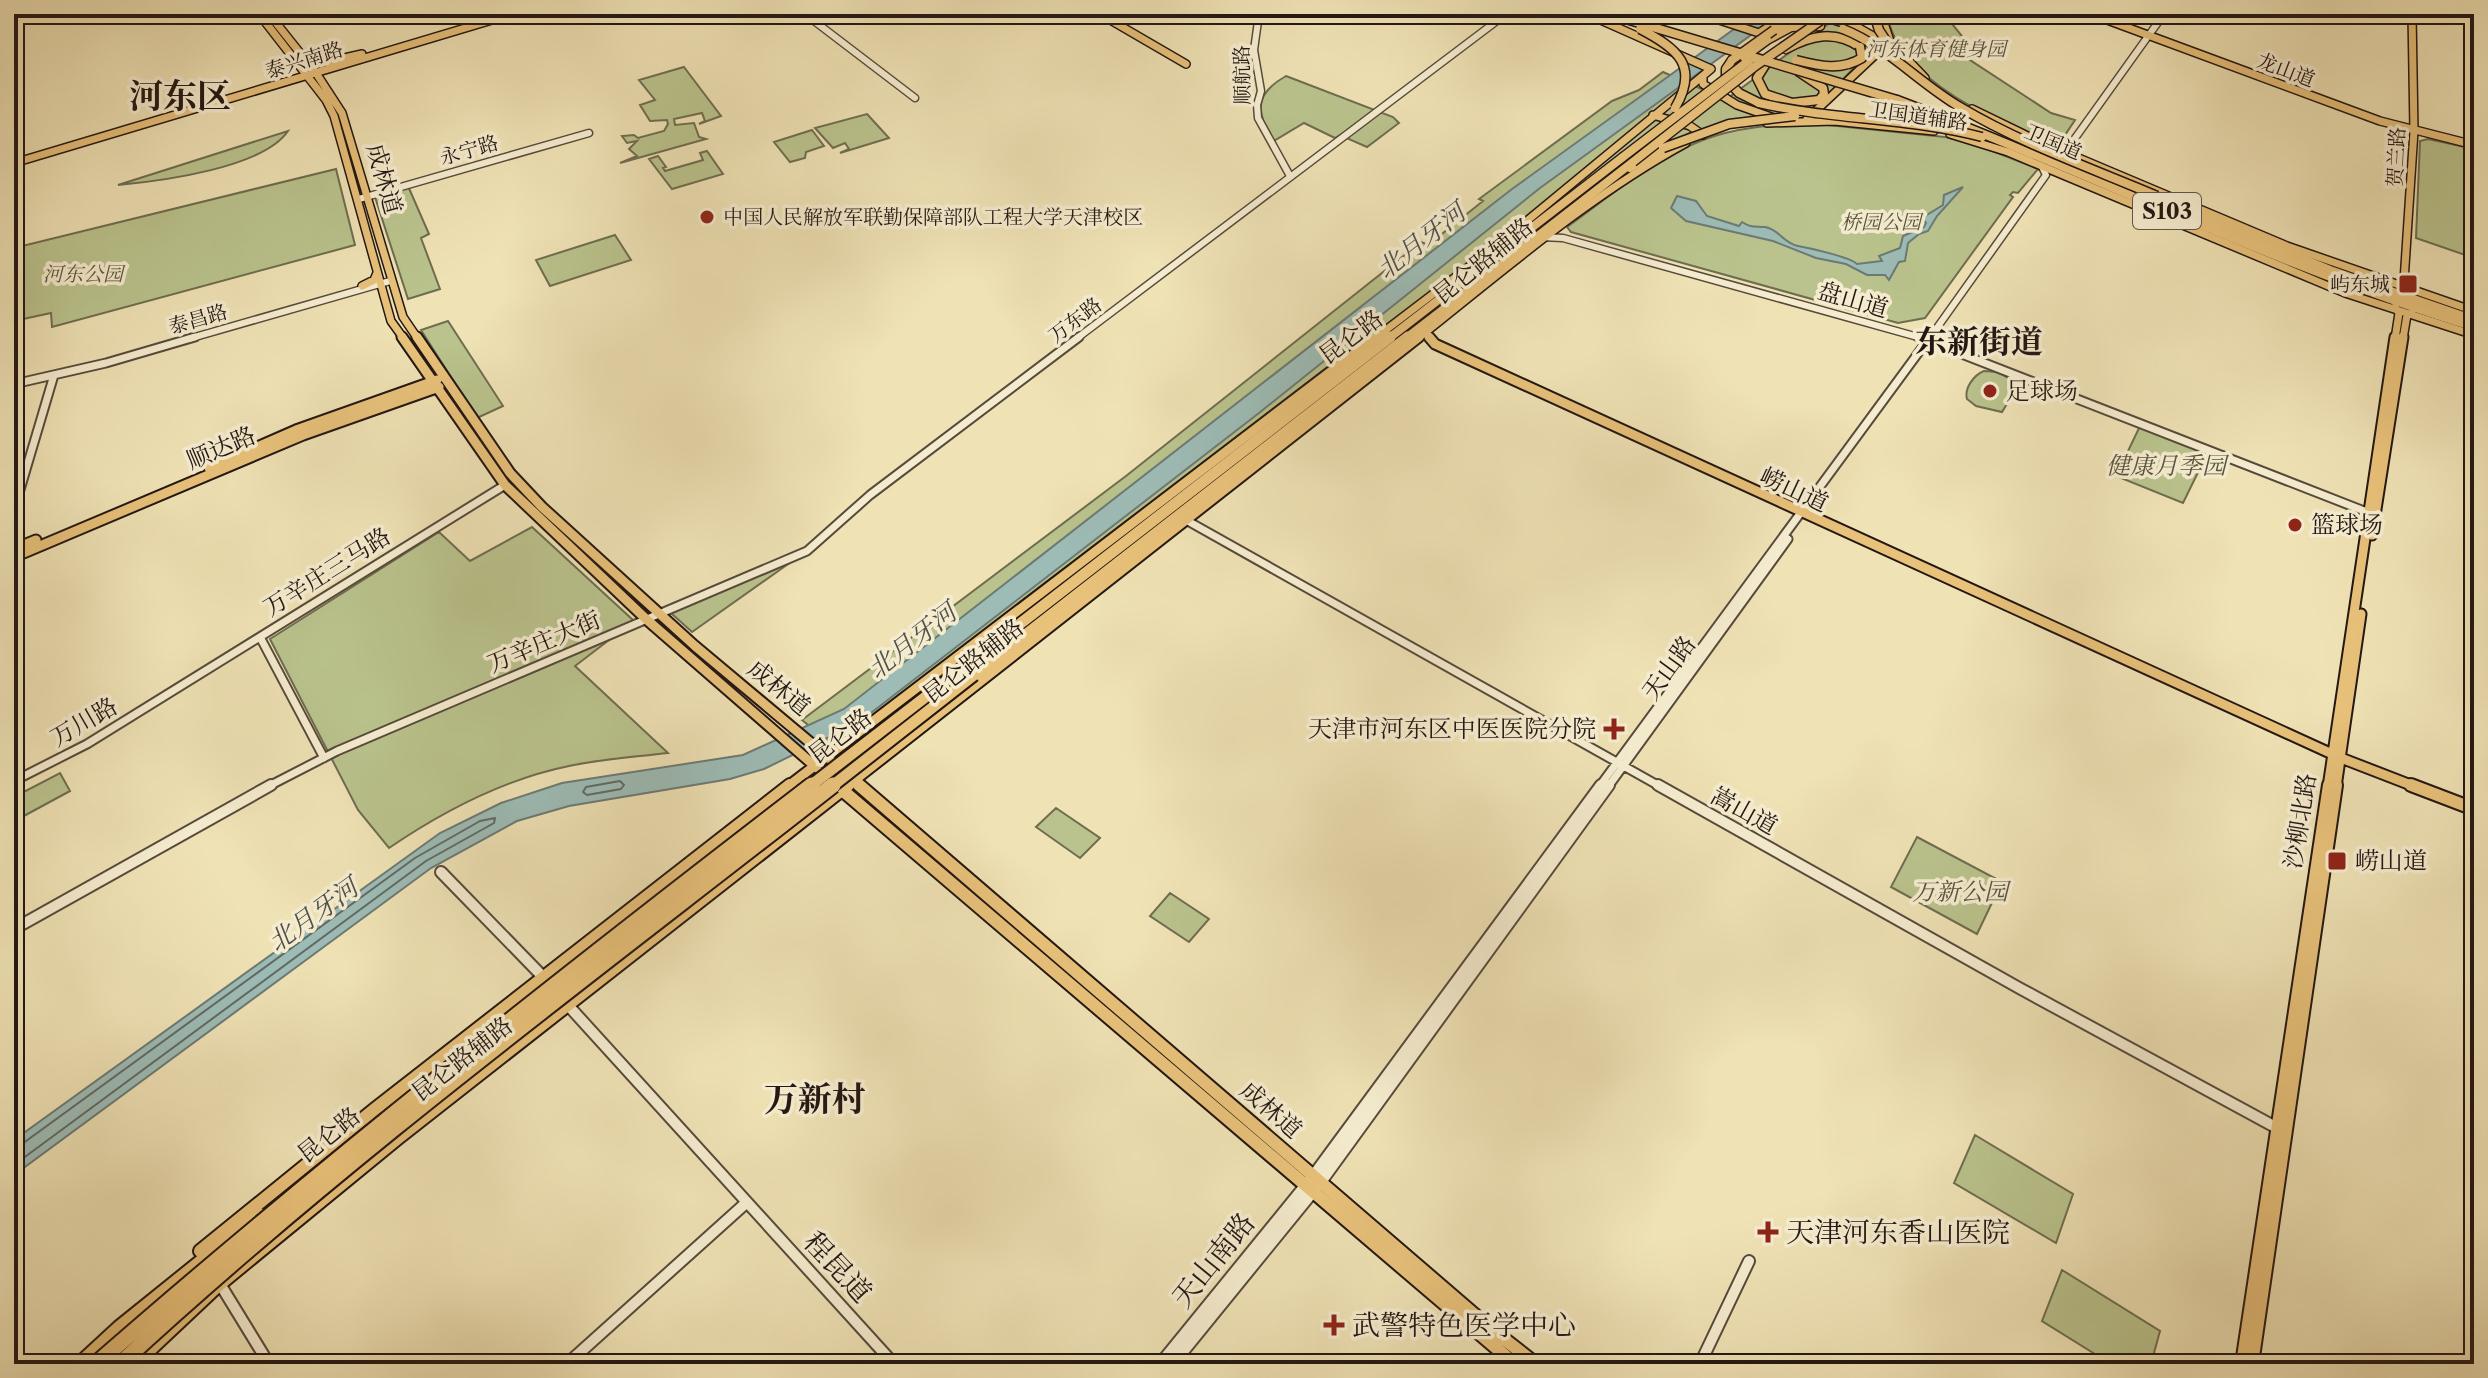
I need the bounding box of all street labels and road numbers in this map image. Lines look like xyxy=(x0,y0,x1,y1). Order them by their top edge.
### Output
street label: 泰兴南路 xyxy=(262,37,346,83)
street label: 顺航路 xyxy=(1229,45,1255,105)
street label: 龙山道 xyxy=(2254,48,2318,92)
street label: 卫国道辅路 xyxy=(1867,97,1969,135)
street label: 卫国道 xyxy=(2021,119,2085,165)
street label: 贺兰路 xyxy=(2382,126,2410,188)
street label: 永宁路 xyxy=(437,130,501,170)
street label: 成林道 xyxy=(361,140,408,217)
road number: S103 xyxy=(2133,193,2201,229)
street label: 昆仑路辅路 xyxy=(1427,212,1538,310)
street label: 盘山道 xyxy=(1815,276,1892,323)
street label: 万东路 xyxy=(1044,292,1106,348)
street label: 泰昌路 xyxy=(166,299,230,339)
street label: 昆仑路 xyxy=(1313,303,1388,370)
street label: 顺达路 xyxy=(182,420,260,475)
street label: 崂山道 xyxy=(1755,461,1833,518)
street label: 万辛庄三马路 xyxy=(258,521,395,622)
street label: 万辛庄大街 xyxy=(483,605,605,678)
street label: 昆仑路辅路 xyxy=(916,612,1029,709)
street label: 天山路 xyxy=(1636,630,1701,705)
street label: 成林道 xyxy=(742,654,816,722)
street label: 万川路 xyxy=(45,691,122,752)
street label: 昆仑路 xyxy=(802,702,877,769)
street label: 沙柳北路 xyxy=(2278,771,2321,871)
street label: 嵩山道 xyxy=(1706,780,1783,841)
street label: 昆仑路辅路 xyxy=(405,1010,518,1107)
street label: 成林道 xyxy=(1235,1075,1308,1144)
street label: 昆仑路 xyxy=(292,1101,366,1169)
street label: 天山南路 xyxy=(1165,1206,1261,1314)
street label: 程昆道 xyxy=(797,1225,879,1309)

